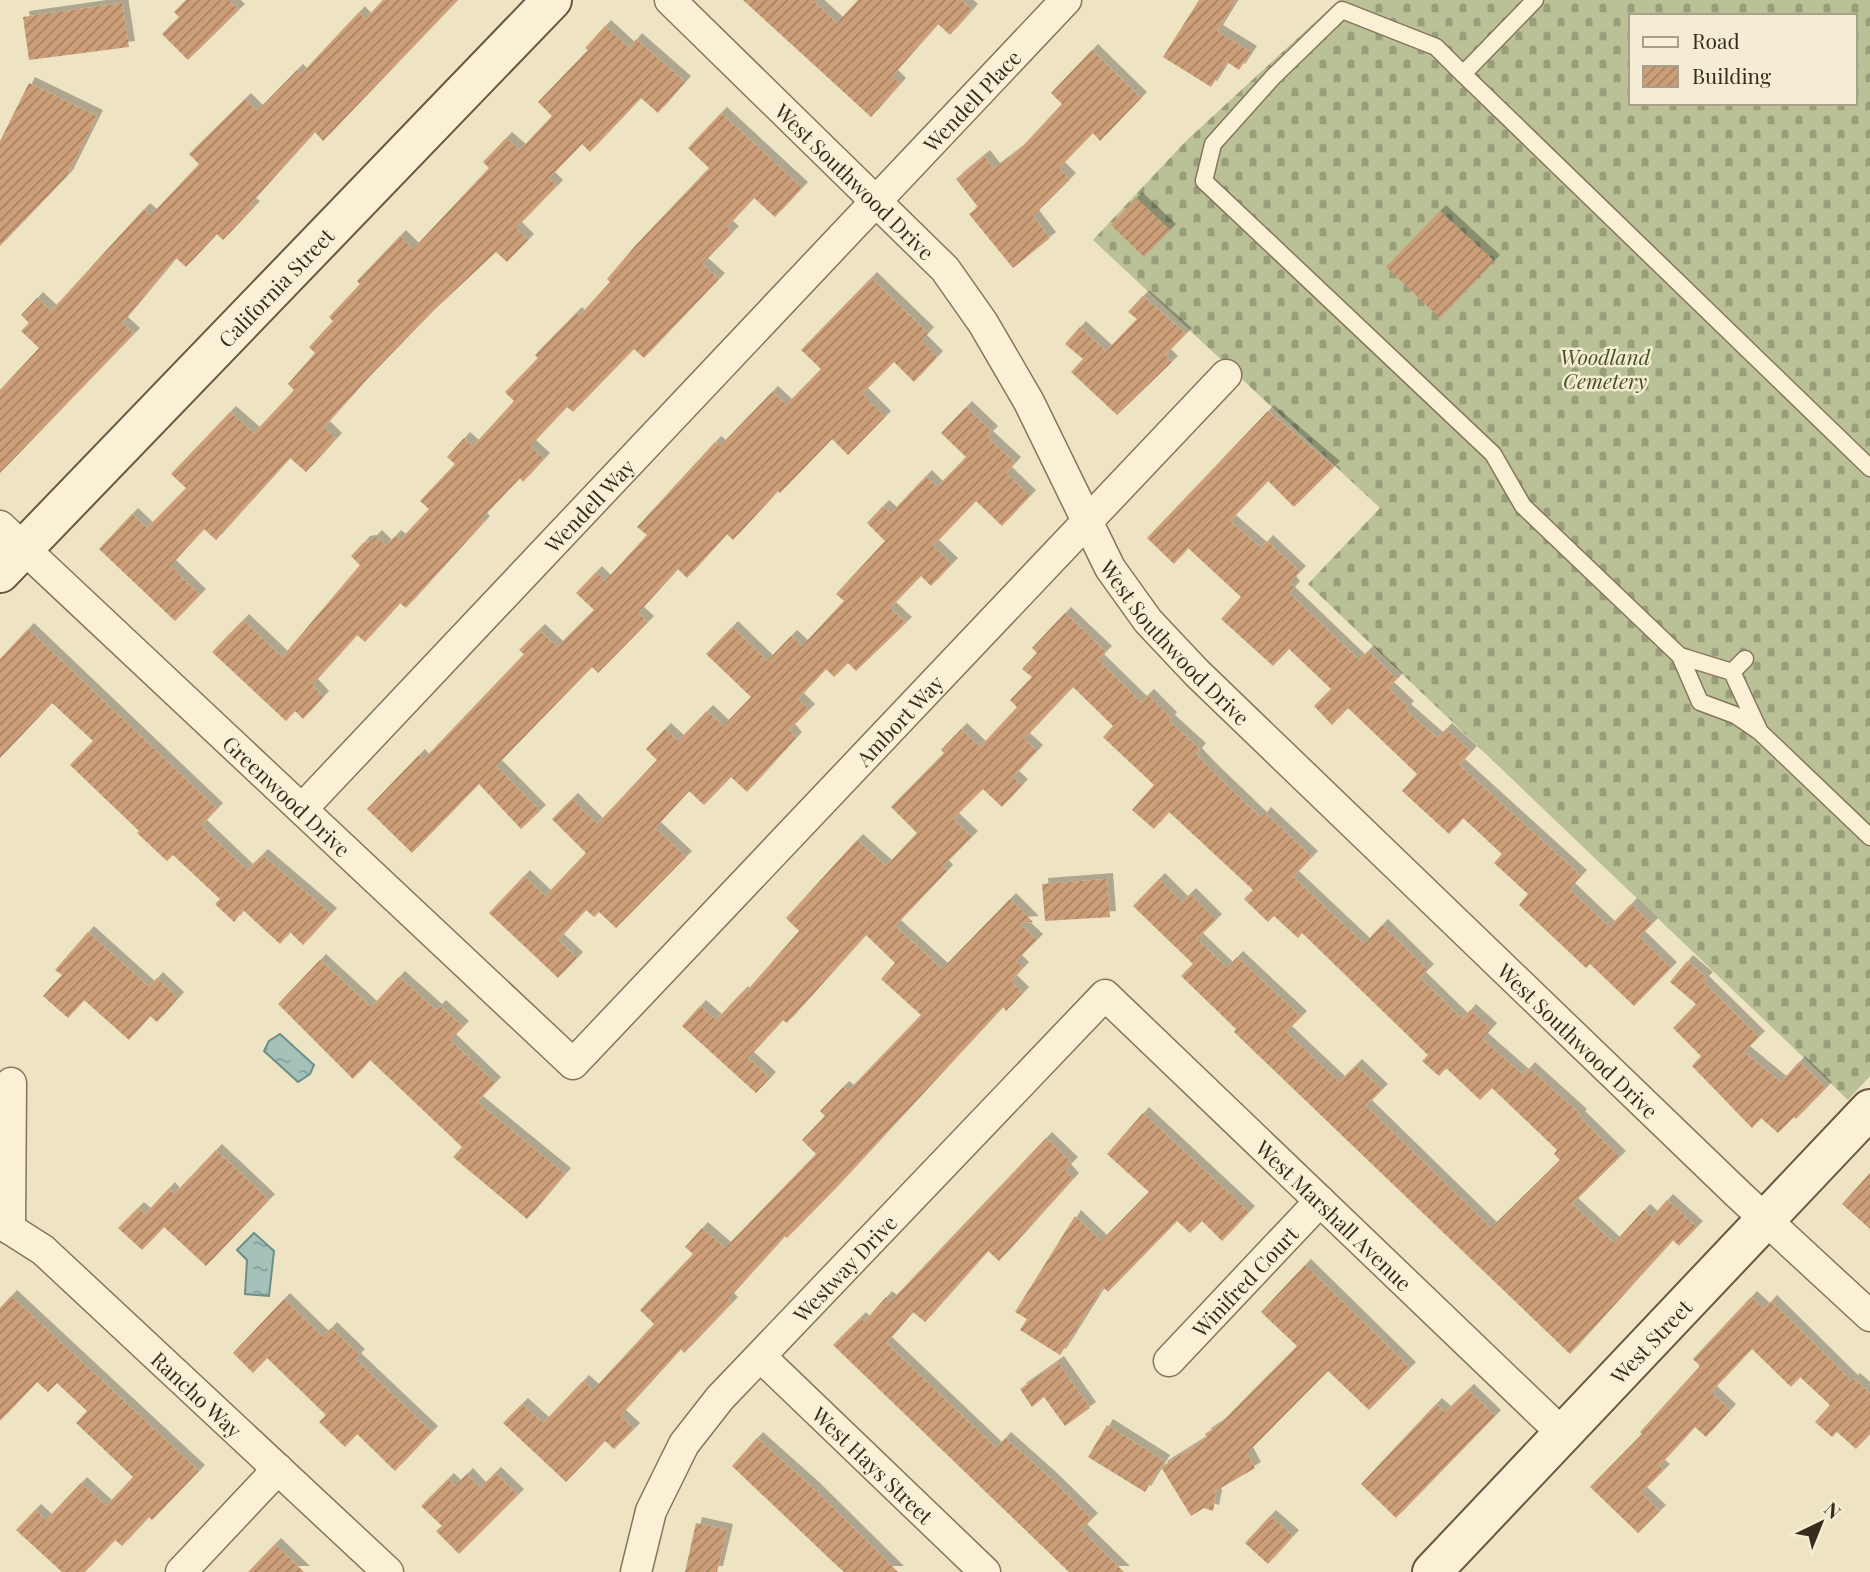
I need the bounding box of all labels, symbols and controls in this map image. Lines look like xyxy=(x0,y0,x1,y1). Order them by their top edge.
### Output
legend xyxy=(1629,14,1856,105)
text: Road xyxy=(1692,26,1740,54)
street label: Wendell Place xyxy=(916,43,1026,158)
text: Building xyxy=(1692,61,1771,89)
street label: West Southwood Drive xyxy=(769,96,941,265)
street label: California Street xyxy=(212,221,340,353)
park label: Woodland Cemetery xyxy=(1560,342,1651,394)
street label: Wendell Way xyxy=(537,452,640,559)
street label: West Southwood Drive xyxy=(1094,553,1256,731)
street label: Ambort Way xyxy=(849,668,949,772)
street label: Greenwood Drive xyxy=(217,729,357,862)
street label: West Southwood Drive xyxy=(1491,956,1665,1124)
street label: West Marshall Avenue xyxy=(1250,1133,1418,1296)
street label: Westway Drive xyxy=(786,1208,902,1328)
street label: Winifred Court xyxy=(1185,1219,1304,1343)
street label: West Street xyxy=(1603,1292,1698,1390)
street label: Rancho Way xyxy=(146,1345,249,1443)
street label: West Hays Street xyxy=(806,1399,940,1530)
north arrow xyxy=(1786,1488,1856,1558)
text: N xyxy=(1819,1496,1847,1524)

